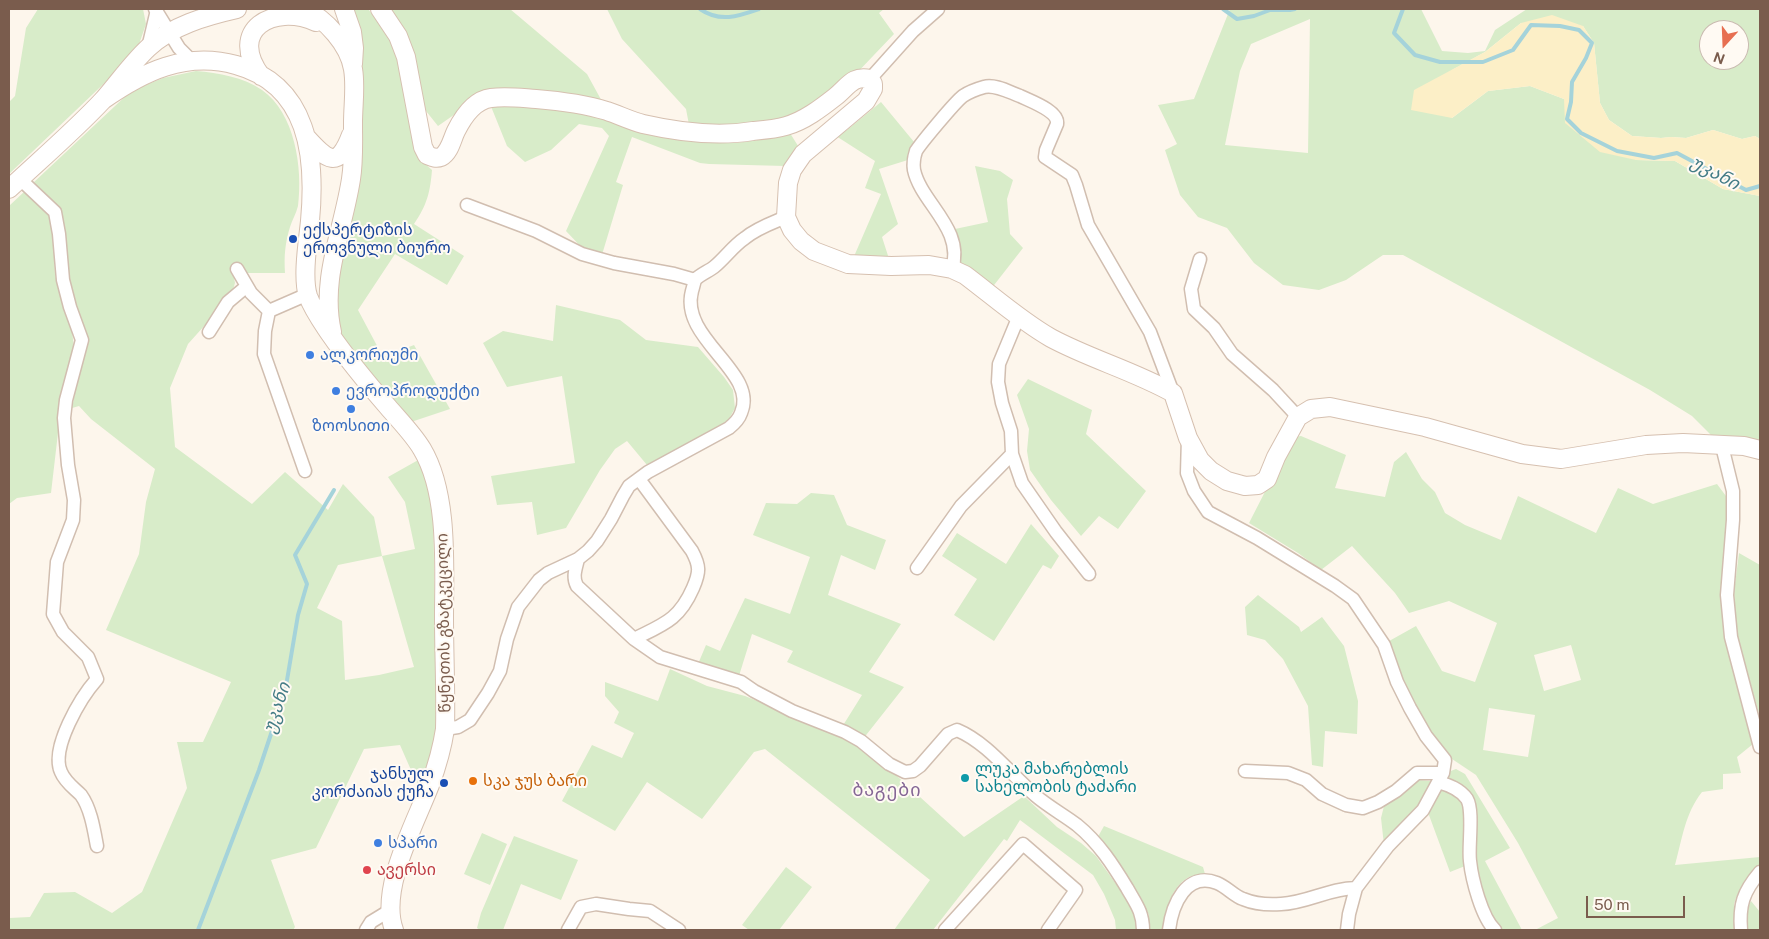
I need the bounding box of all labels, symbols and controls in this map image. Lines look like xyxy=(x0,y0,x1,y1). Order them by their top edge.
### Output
north arrow xyxy=(1699,20,1749,70)
text: N xyxy=(1711,49,1727,68)
water label: უკანი xyxy=(1687,151,1743,195)
place label: ექსპერტიზის ეროვნული ბიურო xyxy=(303,220,451,258)
marker: ექსპერტიზის ეროვნული ბიურო xyxy=(287,233,299,245)
place label: ალკორიუმი xyxy=(320,345,419,365)
marker: ალკორიუმი xyxy=(304,349,316,361)
place label: ევროპროდუქტი xyxy=(346,381,480,401)
marker: ევროპროდუქტი xyxy=(330,385,342,397)
marker: ზოოსითი xyxy=(345,403,357,415)
place label: ზოოსითი xyxy=(312,416,390,436)
street label: წყნეთის გზატკეცილი xyxy=(433,533,455,713)
water label: უკანი xyxy=(259,680,295,736)
place label: ლუკა მახარებლის სახელობის ტაძარი xyxy=(975,759,1137,797)
place label: ჯანსულ კორძაიას ქუჩა xyxy=(312,764,434,802)
place label: სკა ჯუს ბარი xyxy=(483,771,587,791)
marker: ლუკა მახარებლის სახელობის ტაძარი xyxy=(959,772,971,784)
marker: სკა ჯუს ბარი xyxy=(467,775,479,787)
marker: ჯანსულ კორძაიას ქუჩა xyxy=(438,777,450,789)
district label: ბაგები xyxy=(852,779,922,801)
place label: სპარი xyxy=(388,833,438,853)
marker: სპარი xyxy=(372,837,384,849)
place label: ავერსი xyxy=(377,860,436,880)
marker: ავერსი xyxy=(361,864,373,876)
scale bar xyxy=(1589,886,1688,918)
text: 50 m xyxy=(1594,896,1629,913)

